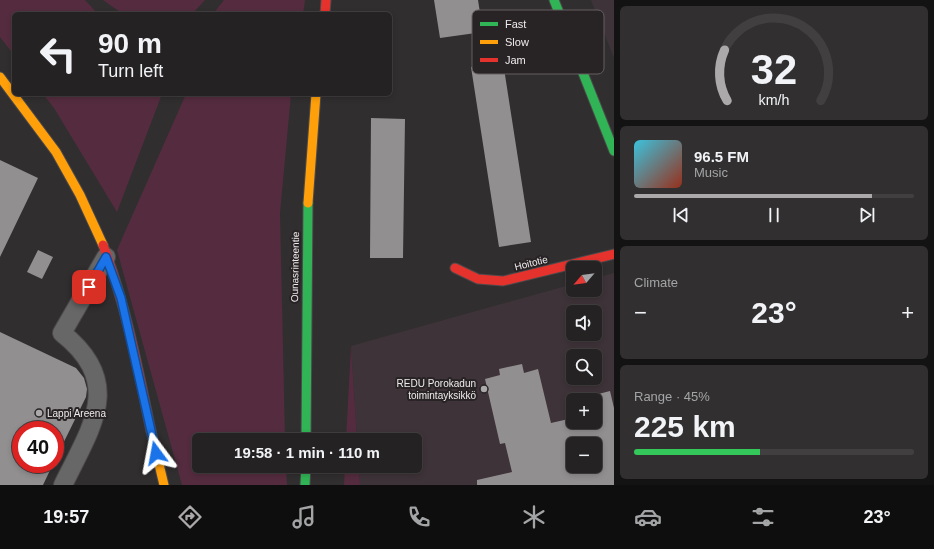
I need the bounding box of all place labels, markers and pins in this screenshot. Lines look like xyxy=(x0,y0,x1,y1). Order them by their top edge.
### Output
pin xyxy=(72,270,106,304)
place label: REDU Porokadun toimintayksikkö xyxy=(397,378,476,401)
marker: REDU Porokadun toimintayksikkö xyxy=(479,384,489,394)
marker: Lappi Areena xyxy=(34,408,44,418)
place label: Lappi Areena xyxy=(47,408,106,419)

